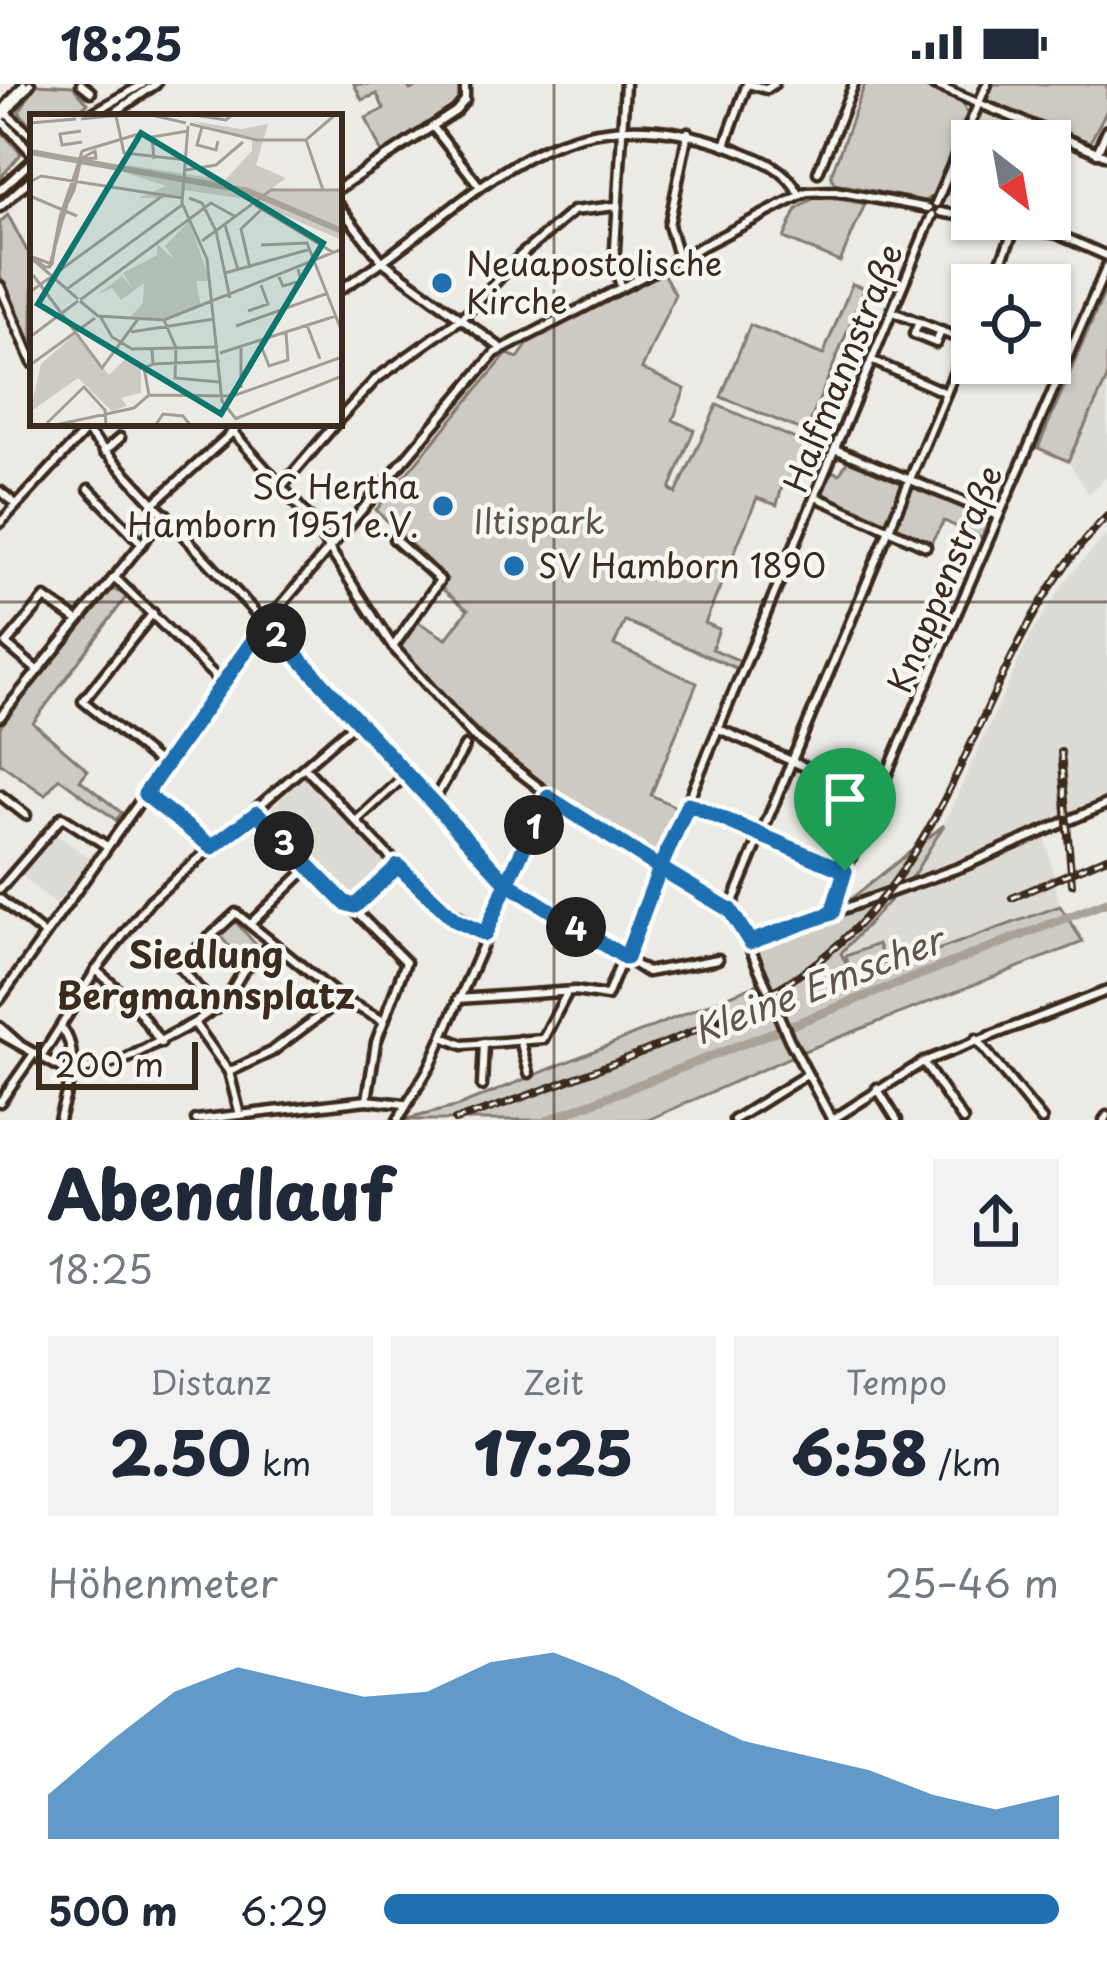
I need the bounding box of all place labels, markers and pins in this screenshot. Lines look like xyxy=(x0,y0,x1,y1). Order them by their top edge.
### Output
place label: Neuapostolische Kirche xyxy=(466,237,722,325)
marker: Neuapostolische Kirche xyxy=(429,270,455,296)
place label: SC Hertha Hamborn 1951 e.V. xyxy=(127,460,419,548)
marker: SC Hertha Hamborn 1951 e.V. xyxy=(430,493,456,519)
place label: SV Hamborn 1890 xyxy=(538,539,826,589)
marker: SV Hamborn 1890 xyxy=(501,553,527,579)
pin: 2 xyxy=(246,603,306,663)
pin xyxy=(794,748,896,871)
pin: 1 xyxy=(504,795,564,855)
pin: 3 xyxy=(254,811,314,871)
pin: 4 xyxy=(546,897,606,957)

